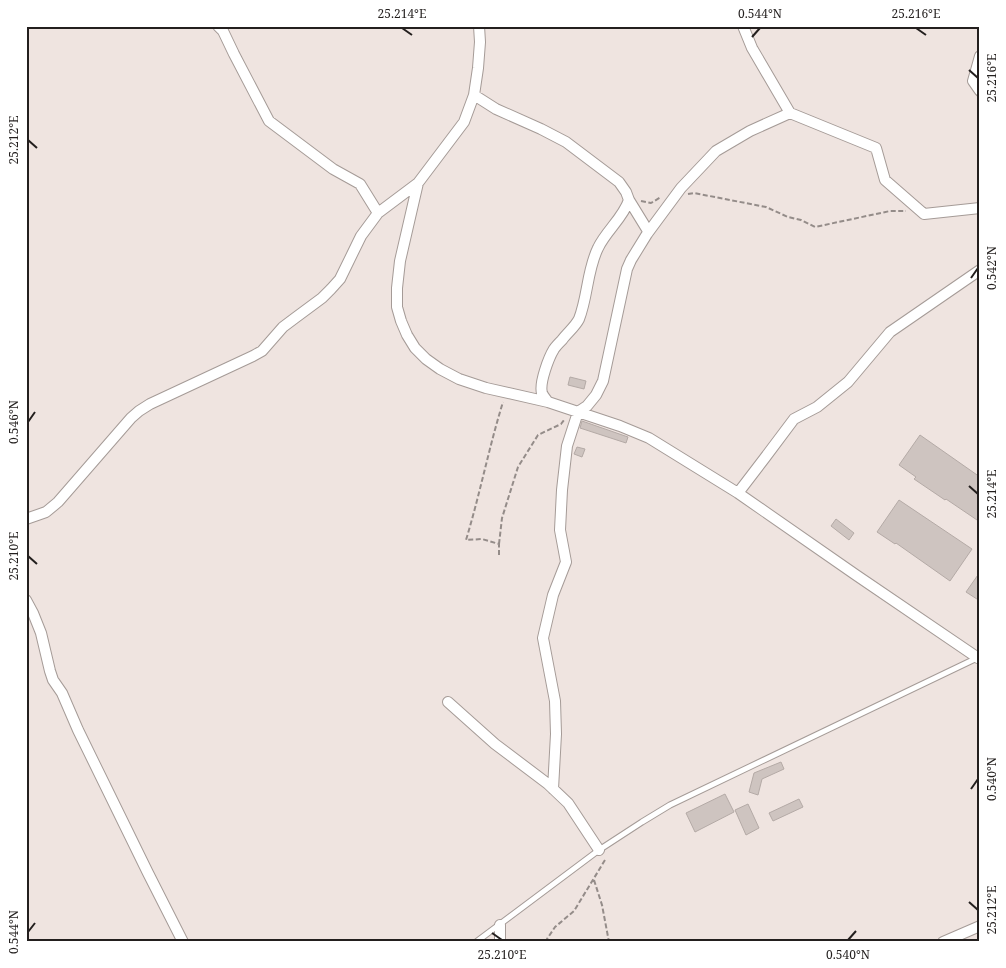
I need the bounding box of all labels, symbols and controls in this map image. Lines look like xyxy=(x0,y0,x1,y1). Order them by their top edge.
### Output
text: 25.214°E xyxy=(378,5,426,22)
text: 0.544°N xyxy=(738,5,782,22)
text: 25.216°E xyxy=(892,5,940,22)
text: 25.216°E xyxy=(983,54,1000,102)
text: 25.212°E xyxy=(5,116,22,164)
text: 0.542°N xyxy=(983,246,1000,290)
text: 0.546°N xyxy=(5,400,22,444)
text: 25.214°E xyxy=(983,470,1000,518)
text: 25.210°E xyxy=(5,532,22,580)
text: 0.540°N xyxy=(983,757,1000,801)
text: 25.212°E xyxy=(983,886,1000,934)
text: 0.544°N xyxy=(5,910,22,954)
text: 25.210°E xyxy=(478,946,526,963)
text: 0.540°N xyxy=(826,946,870,963)

